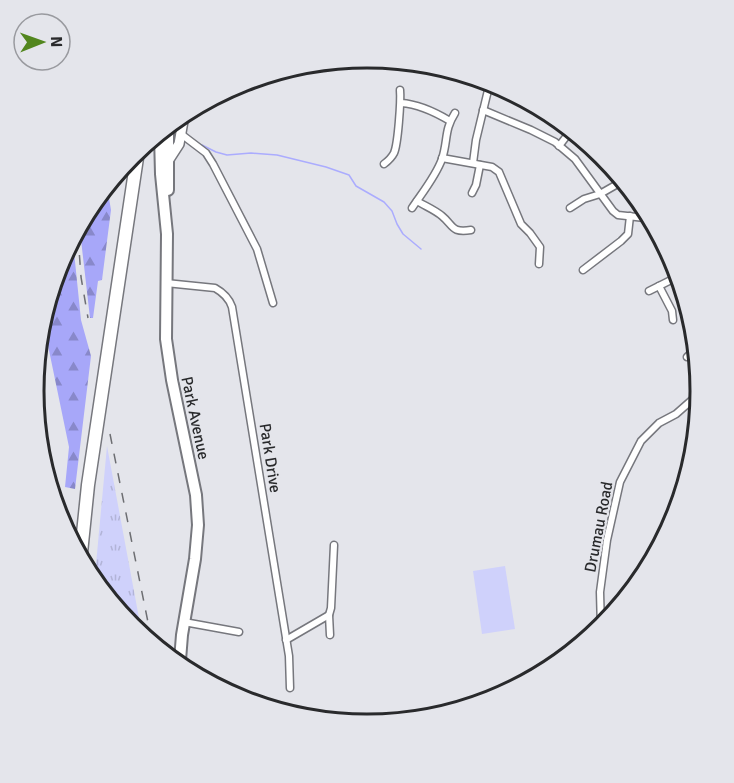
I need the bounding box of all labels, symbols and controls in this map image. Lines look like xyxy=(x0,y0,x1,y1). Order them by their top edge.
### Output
north arrow xyxy=(12,12,72,72)
text: N xyxy=(46,36,66,47)
street label: Park Avenue xyxy=(176,375,214,461)
street label: Park Drive xyxy=(255,422,285,494)
street label: Drumau Road xyxy=(580,480,618,574)

